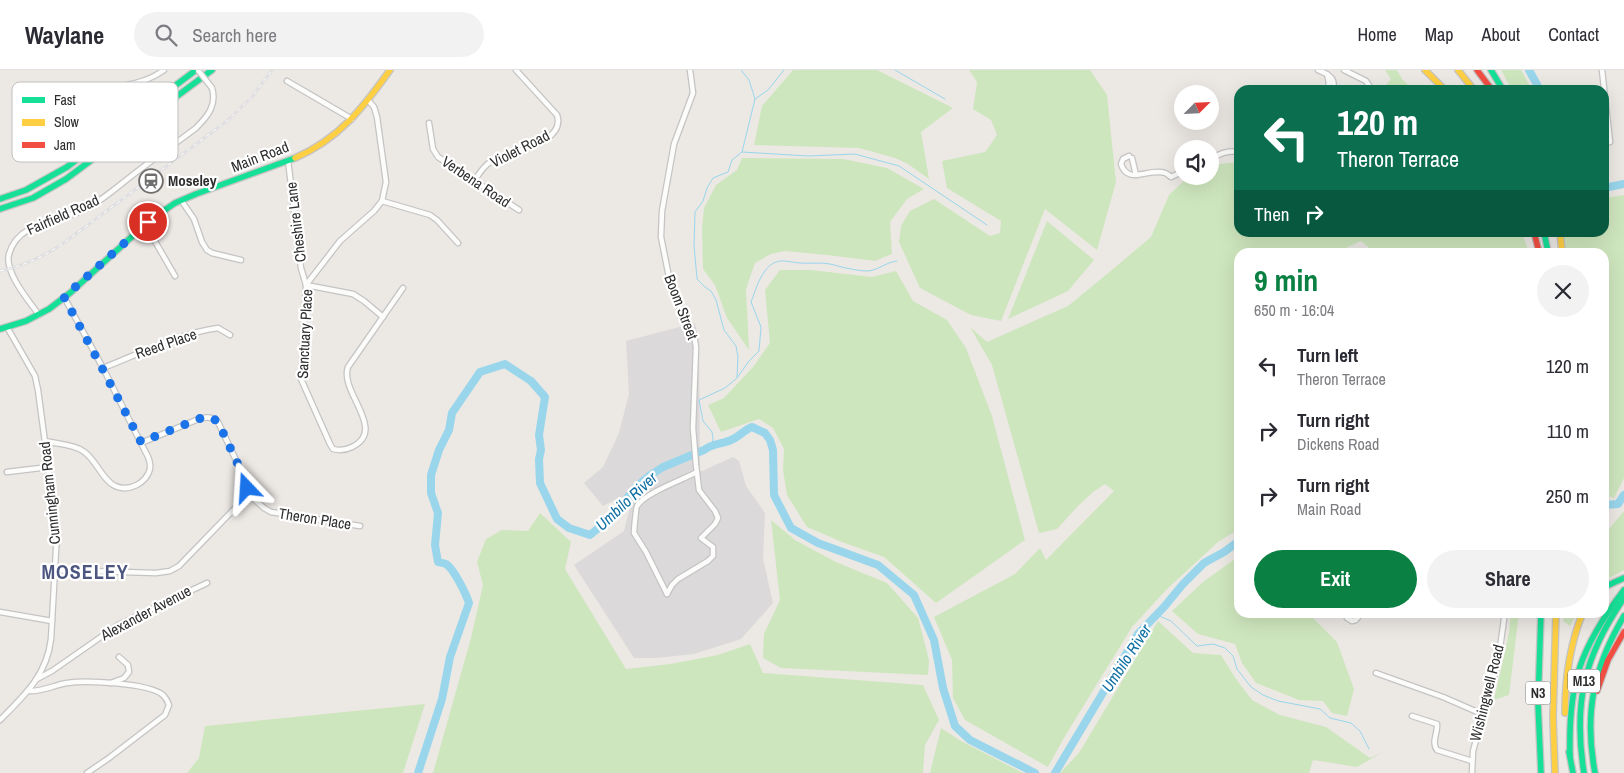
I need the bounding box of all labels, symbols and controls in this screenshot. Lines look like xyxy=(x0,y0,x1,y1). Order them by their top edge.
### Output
search box xyxy=(134,12,484,57)
text: Waylane xyxy=(25,19,104,51)
icon: search xyxy=(152,21,180,49)
text: Search here xyxy=(192,22,277,48)
text: Home xyxy=(1357,22,1397,47)
text: Map xyxy=(1425,22,1454,47)
text: About xyxy=(1482,22,1520,47)
text: Contact xyxy=(1548,22,1599,47)
legend xyxy=(12,82,178,162)
north arrow xyxy=(1174,85,1219,130)
map controls xyxy=(1174,85,1219,185)
text: Fast xyxy=(54,91,76,109)
text: 120 m xyxy=(1337,99,1418,146)
icon: left xyxy=(1254,105,1319,170)
text: Slow xyxy=(54,113,80,131)
street label: Violet Road xyxy=(486,125,553,172)
text: Jam xyxy=(54,136,76,154)
street label: Main Road xyxy=(228,136,292,177)
button: sound xyxy=(1174,140,1219,185)
text: Theron Terrace xyxy=(1337,144,1459,174)
street label: Verbena Road xyxy=(438,151,515,212)
station icon: Moseley xyxy=(138,168,164,194)
place label: Moseley xyxy=(168,170,217,191)
street label: Cheshire Lane xyxy=(280,181,311,263)
street label: Fairfield Road xyxy=(23,189,102,240)
icon: right xyxy=(1300,200,1328,228)
pin xyxy=(127,201,169,243)
text: Then xyxy=(1254,201,1290,227)
icon: arrive xyxy=(134,208,162,236)
text: 9 min xyxy=(1254,260,1318,300)
button: close xyxy=(1537,265,1589,317)
street label: Boom Street xyxy=(659,271,704,343)
street label: Sanctuary Place xyxy=(292,289,317,379)
text: 650 m · 16:04 xyxy=(1254,299,1334,321)
street label: Reed Place xyxy=(132,323,199,364)
text: Turn left xyxy=(1297,342,1358,368)
icon: left xyxy=(1254,352,1282,380)
text: 120 m xyxy=(1546,353,1589,379)
text: Theron Terrace xyxy=(1297,368,1386,390)
text: Turn right xyxy=(1297,407,1369,433)
icon: right xyxy=(1254,417,1282,445)
text: 110 m xyxy=(1547,418,1589,444)
text: Dickens Road xyxy=(1297,433,1379,455)
street label: Cunningham Road xyxy=(34,441,65,545)
position arrow xyxy=(220,461,272,513)
water label: Umbilo River xyxy=(591,466,662,535)
text: Turn right xyxy=(1297,472,1369,498)
icon: right xyxy=(1254,482,1282,510)
text: 250 m xyxy=(1546,483,1589,509)
text: Main Road xyxy=(1297,498,1361,520)
street label: Theron Place xyxy=(277,502,353,535)
button: Exit xyxy=(1254,550,1417,608)
button: Share xyxy=(1427,550,1589,608)
district label: MOSELEY xyxy=(41,558,129,585)
street label: Alexander Avenue xyxy=(96,580,195,646)
water label: Umbilo River xyxy=(1096,619,1156,696)
street label: Wishingwell Road xyxy=(1464,642,1509,744)
road number: M13 xyxy=(1568,670,1600,692)
road number: N3 xyxy=(1526,682,1550,704)

